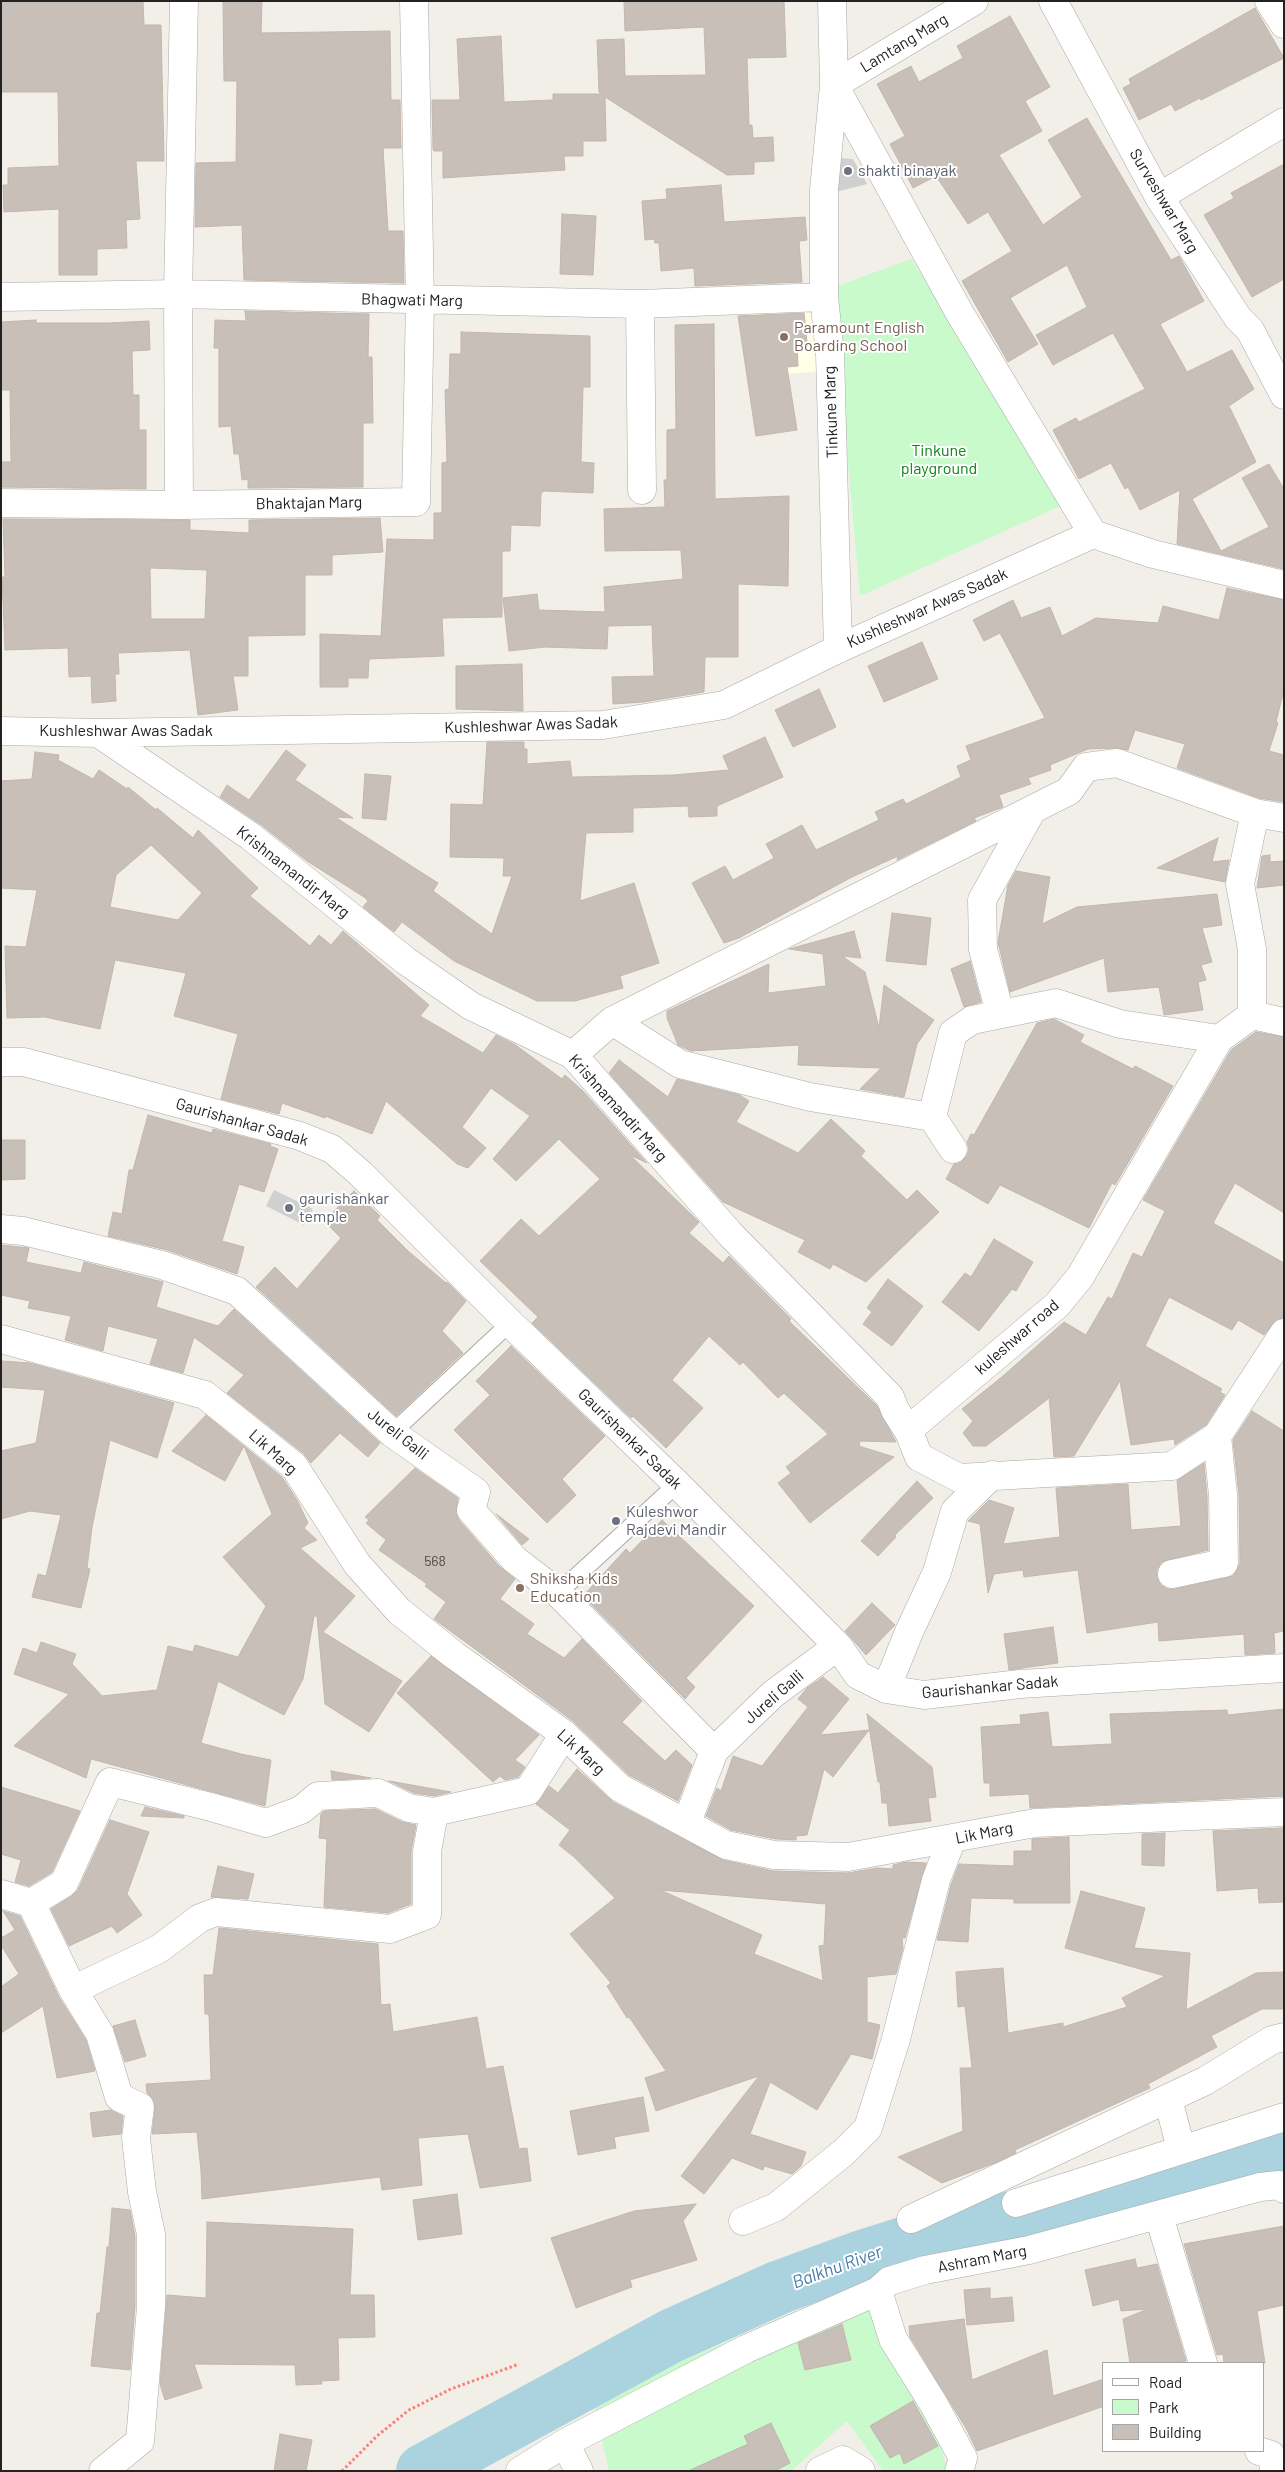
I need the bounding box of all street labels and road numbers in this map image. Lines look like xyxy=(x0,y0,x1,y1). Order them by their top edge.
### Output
street label: Lamtang Marg xyxy=(857,9,951,77)
street label: Surveshwar Marg xyxy=(1125,145,1203,257)
street label: Bhagwati Marg xyxy=(361,290,463,310)
street label: Tinkune Marg xyxy=(820,366,842,458)
street label: Bhaktajan Marg xyxy=(256,492,362,514)
street label: Kushleshwar Awas Sadak xyxy=(844,564,1010,652)
street label: Kushleshwar Awas Sadak xyxy=(444,712,618,738)
street label: Kushleshwar Awas Sadak xyxy=(39,721,213,741)
street label: Krishnamandir Marg xyxy=(233,822,353,922)
street label: Krishnamandir Marg xyxy=(565,1050,671,1166)
street label: Gaurishankar Sadak xyxy=(174,1094,310,1150)
street label: kuleshwar road xyxy=(971,1295,1063,1379)
street label: Gaurishankar Sadak xyxy=(574,1385,686,1493)
street label: Jureli Galli xyxy=(364,1404,432,1464)
street label: Lik Marg xyxy=(245,1425,301,1479)
street label: Jureli Galli xyxy=(740,1666,808,1728)
street label: Gaurishankar Sadak xyxy=(921,1671,1059,1703)
street label: Lik Marg xyxy=(553,1725,609,1779)
street label: Lik Marg xyxy=(954,1818,1014,1848)
street label: Ashram Marg xyxy=(936,2241,1028,2277)

